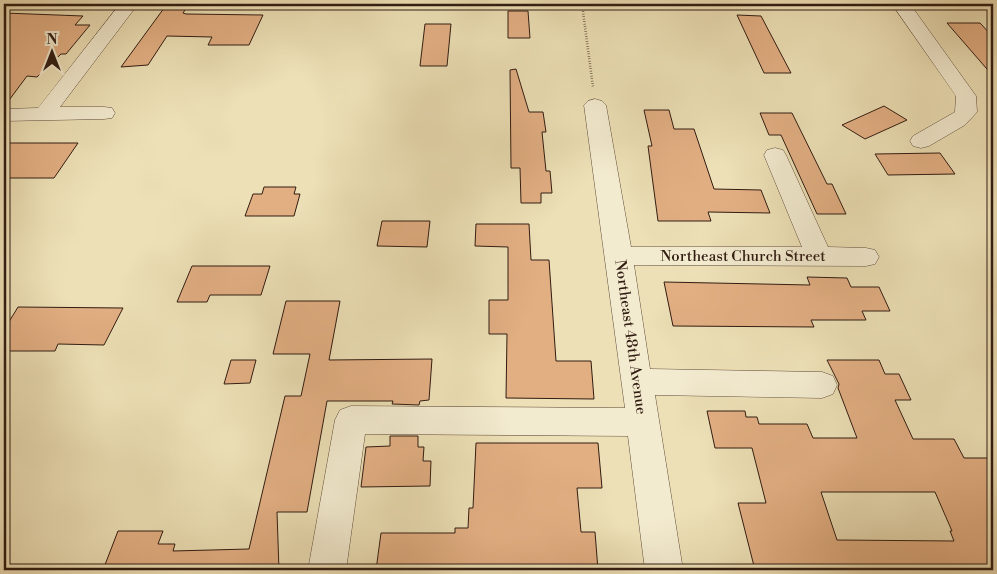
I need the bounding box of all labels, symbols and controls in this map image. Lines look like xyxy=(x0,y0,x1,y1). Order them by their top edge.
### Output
north arrow xyxy=(28,28,78,78)
text: N xyxy=(46,31,58,49)
street label: Northeast Church Street xyxy=(660,247,826,266)
street label: Northeast 48th Avenue xyxy=(610,258,651,416)

